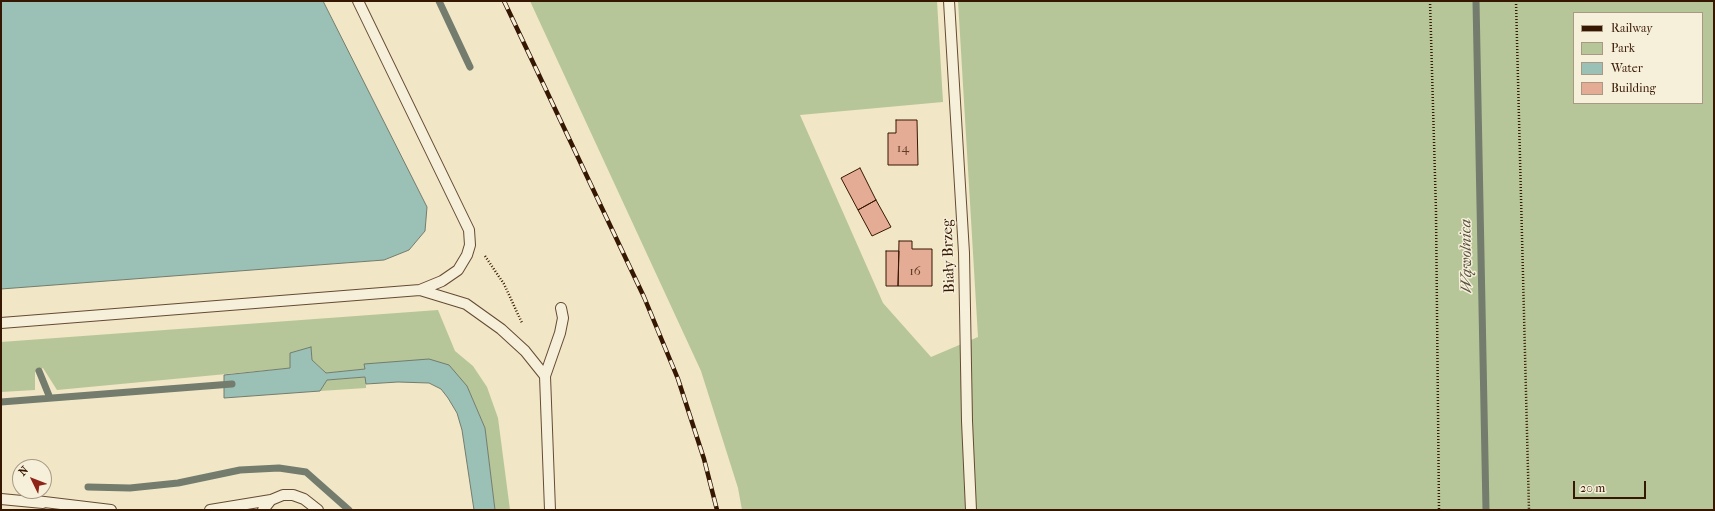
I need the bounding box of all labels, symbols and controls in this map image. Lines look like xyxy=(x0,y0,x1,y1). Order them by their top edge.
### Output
legend xyxy=(1573,12,1703,104)
text: Railway xyxy=(1611,21,1653,35)
text: Park xyxy=(1611,41,1635,55)
text: Water xyxy=(1611,61,1643,75)
text: Building xyxy=(1611,81,1656,95)
house number: 14 xyxy=(897,141,909,157)
street label: Biały Brzeg xyxy=(939,219,959,293)
water label: Wąwolnica xyxy=(1457,219,1477,293)
house number: 16 xyxy=(909,264,921,280)
north arrow xyxy=(12,459,52,499)
text: N xyxy=(16,464,31,479)
scale bar xyxy=(1575,473,1648,499)
text: 20 m xyxy=(1580,481,1605,495)

